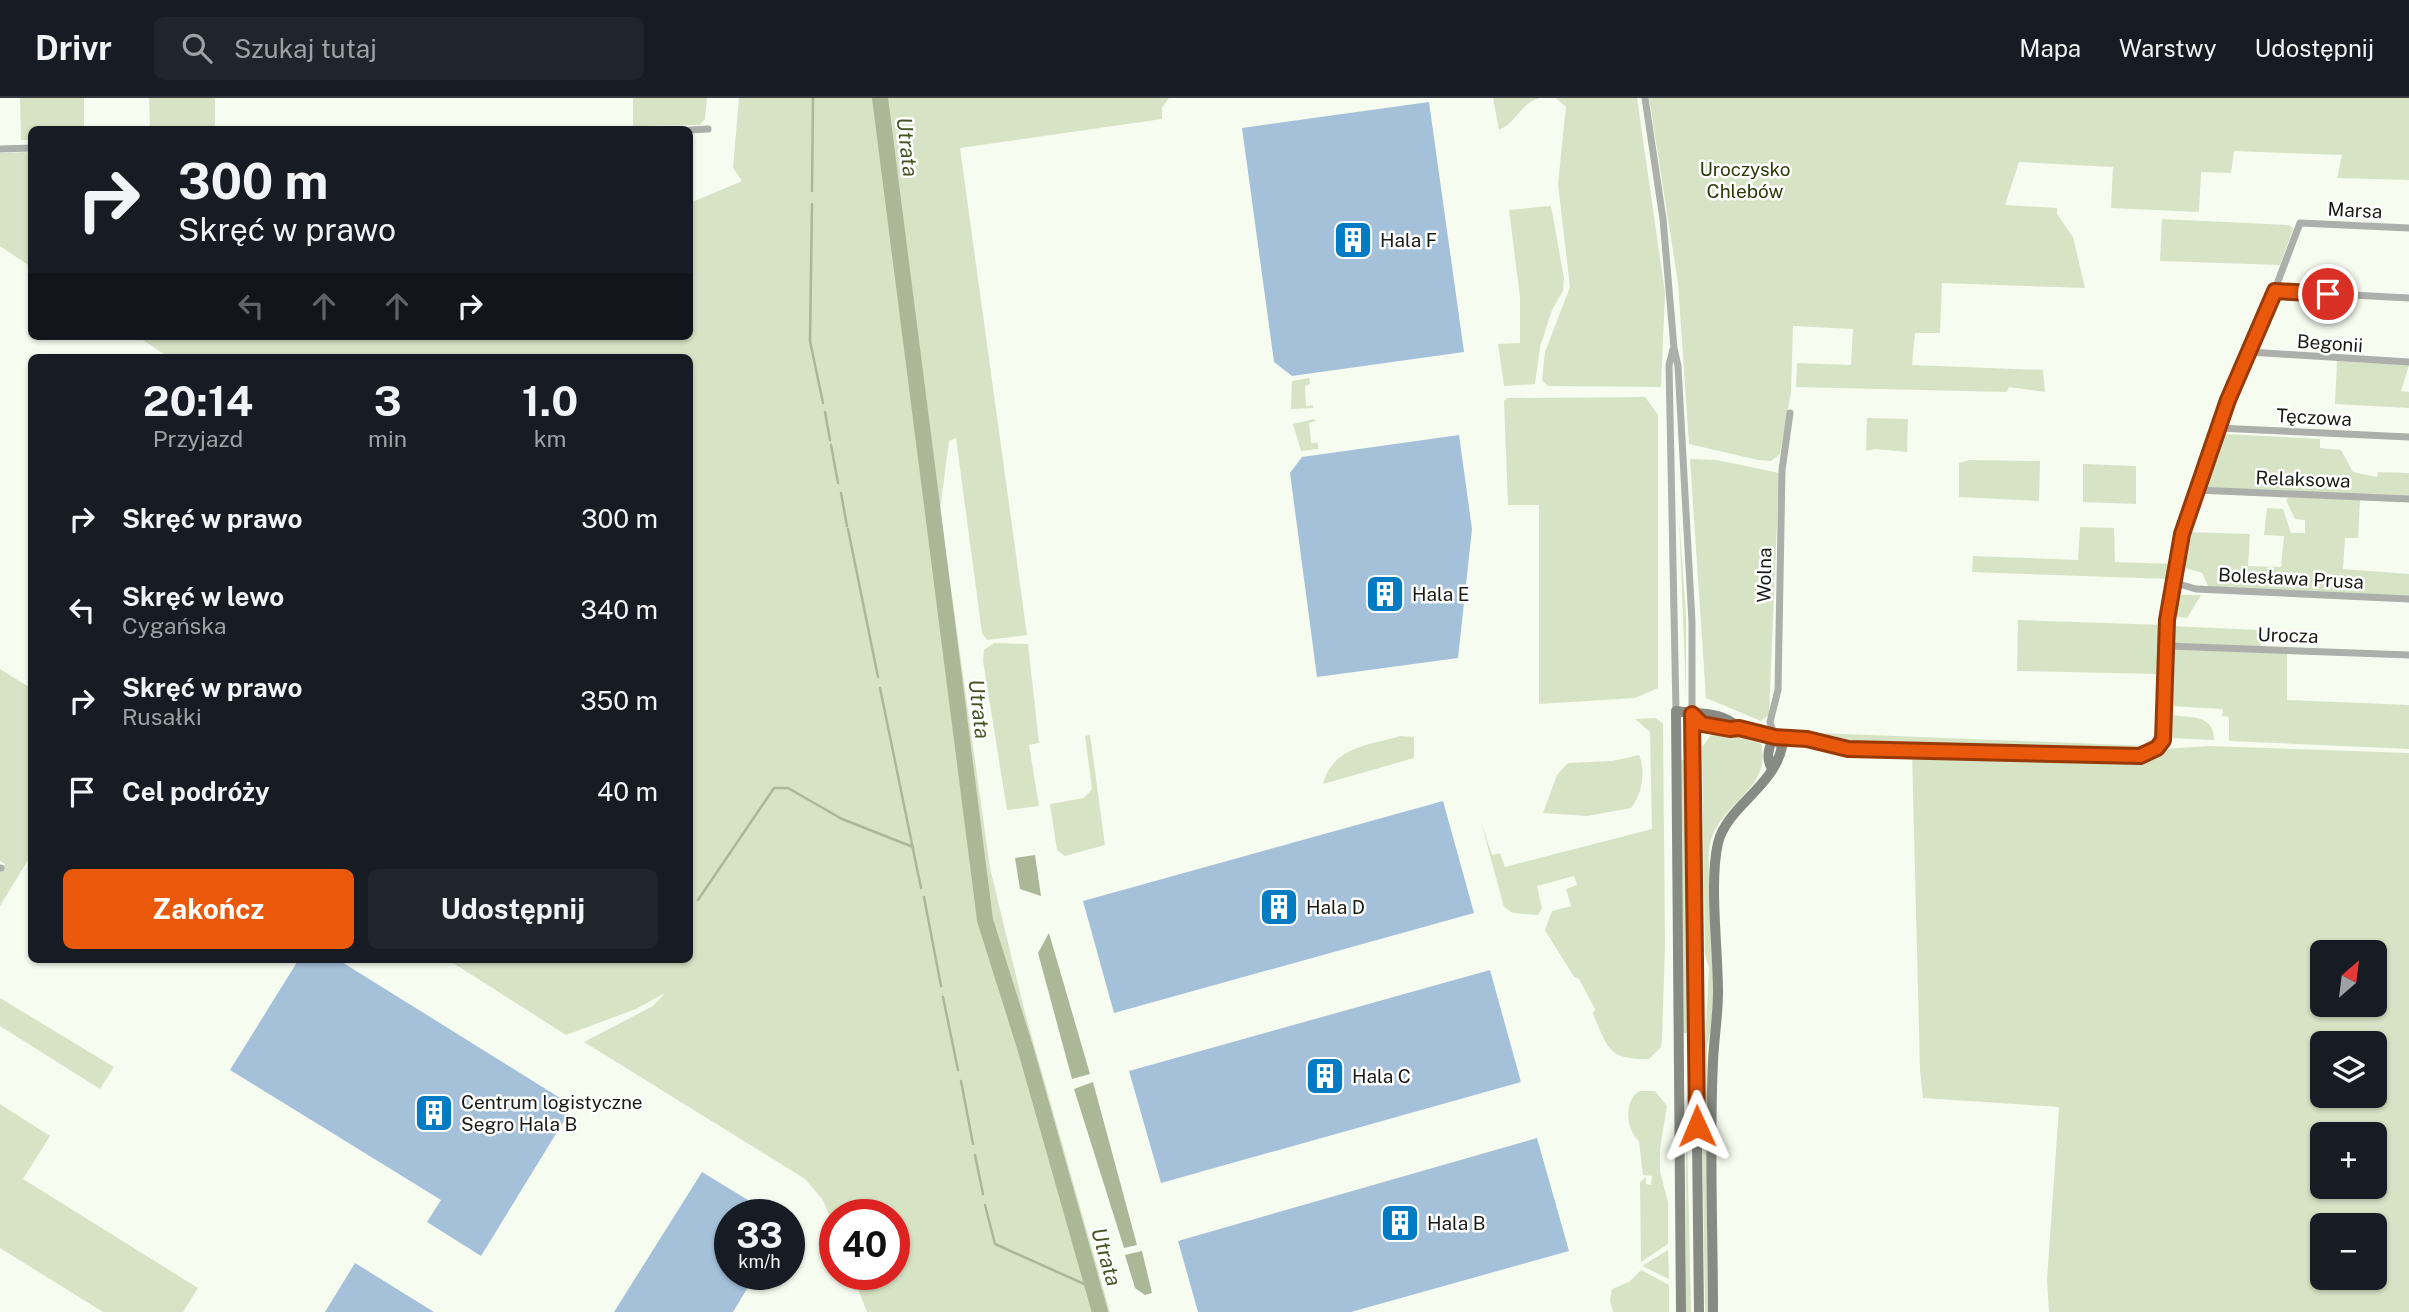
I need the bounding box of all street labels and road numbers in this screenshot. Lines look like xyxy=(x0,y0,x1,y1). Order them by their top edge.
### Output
street label: Marsa xyxy=(2327,198,2383,222)
street label: Begonii xyxy=(2296,330,2364,356)
street label: Tęczowa xyxy=(2276,404,2352,430)
street label: Relaksowa xyxy=(2255,466,2351,492)
street label: Wolna xyxy=(1753,547,1775,603)
street label: Bolesława Prusa xyxy=(2217,563,2365,593)
street label: Urocza xyxy=(2257,623,2319,647)

